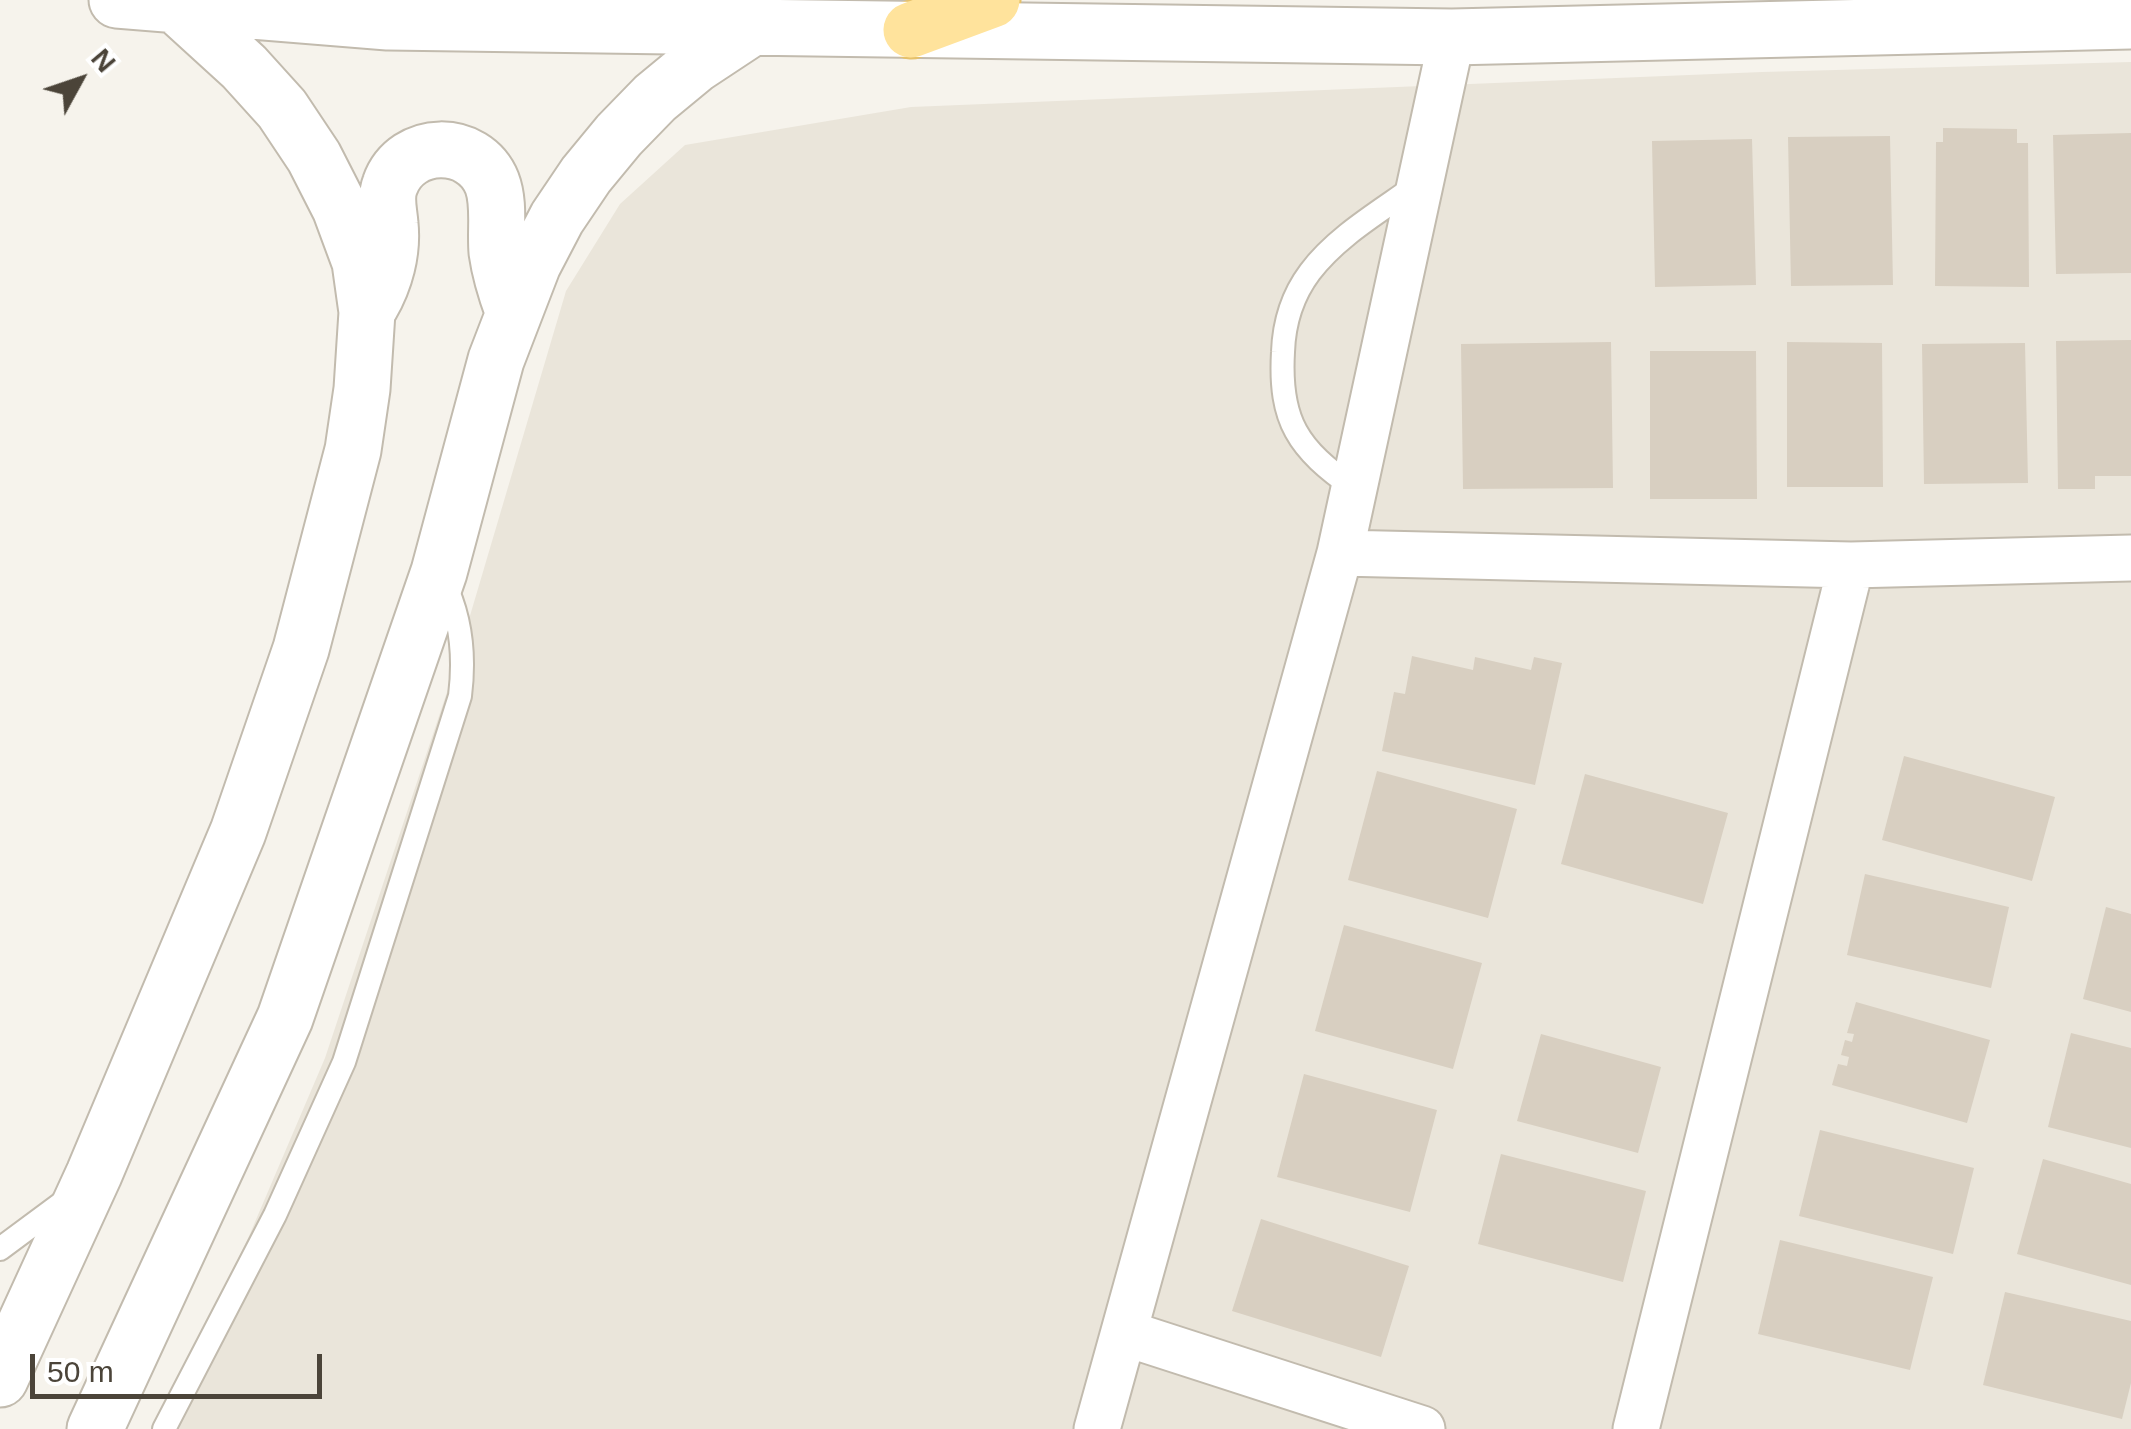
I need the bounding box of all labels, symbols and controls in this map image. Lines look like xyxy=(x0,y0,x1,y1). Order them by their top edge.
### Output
north arrow xyxy=(30,30,130,130)
text: N xyxy=(85,43,122,78)
scale bar xyxy=(35,1334,328,1396)
text: 50 m xyxy=(47,1355,114,1388)

